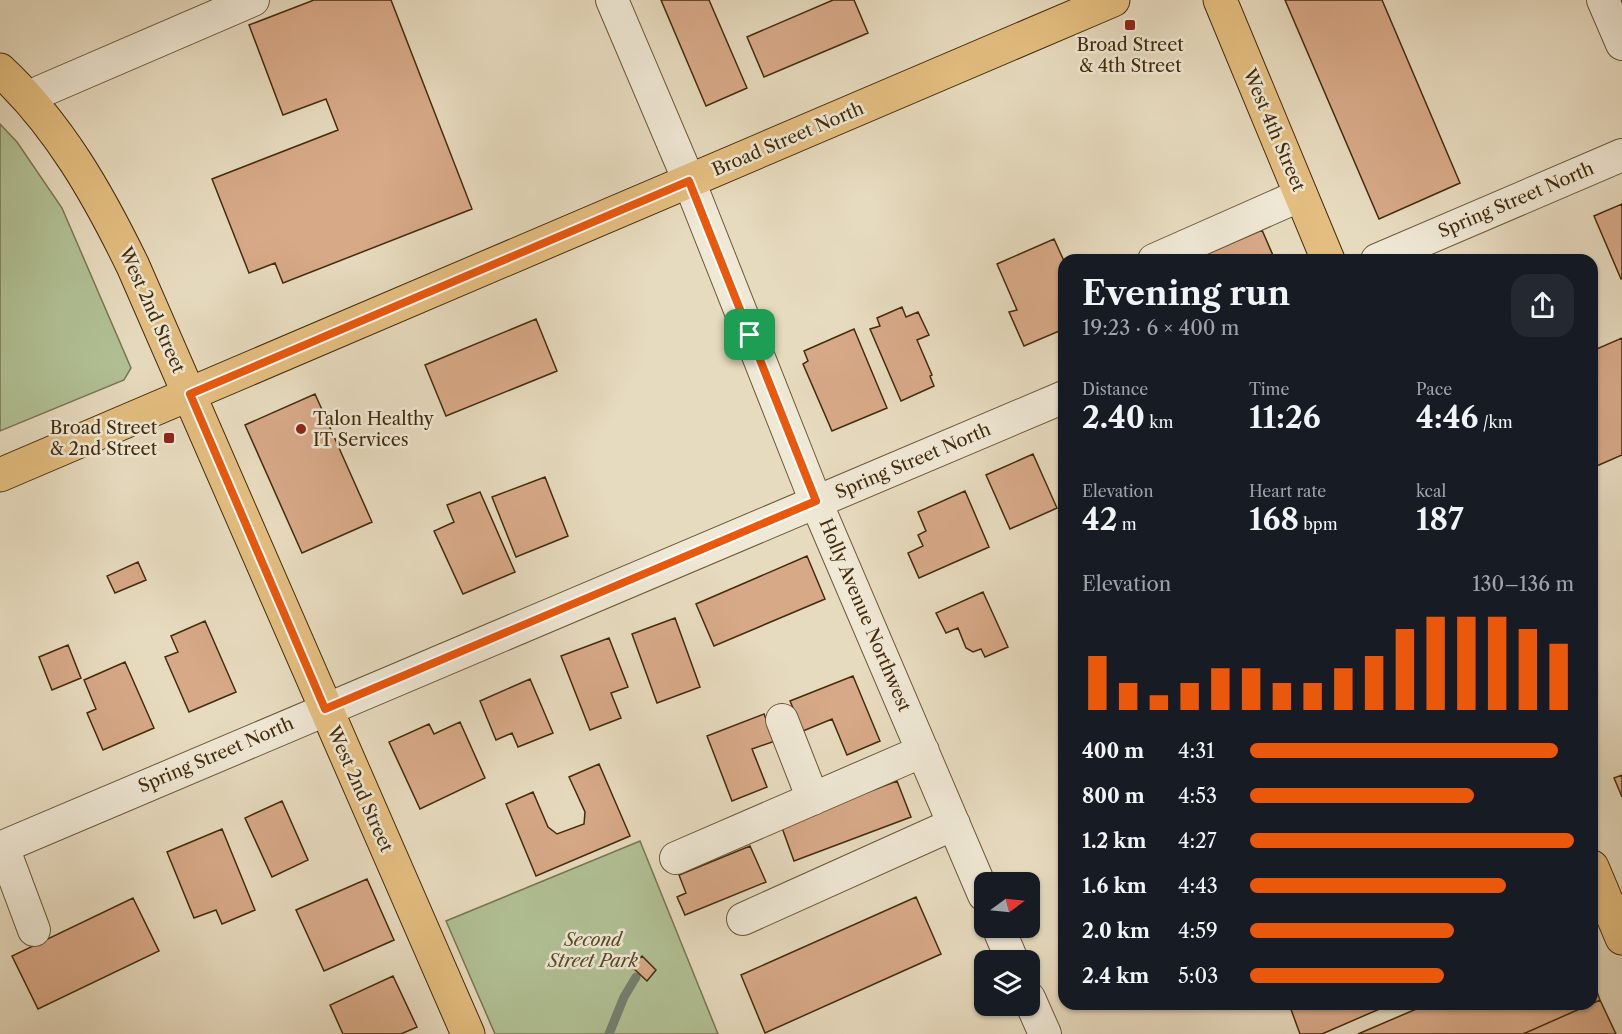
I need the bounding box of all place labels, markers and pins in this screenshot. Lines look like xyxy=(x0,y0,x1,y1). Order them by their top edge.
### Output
marker: Broad Street & 4th Street xyxy=(1123,18,1137,32)
place label: Broad Street & 4th Street xyxy=(1076,34,1184,77)
pin xyxy=(724,309,775,360)
place label: Talon Healthy IT Services xyxy=(313,408,435,451)
place label: Broad Street & 2nd Street xyxy=(49,417,158,460)
marker: Talon Healthy IT Services xyxy=(294,422,308,436)
marker: Broad Street & 2nd Street xyxy=(162,431,176,445)

